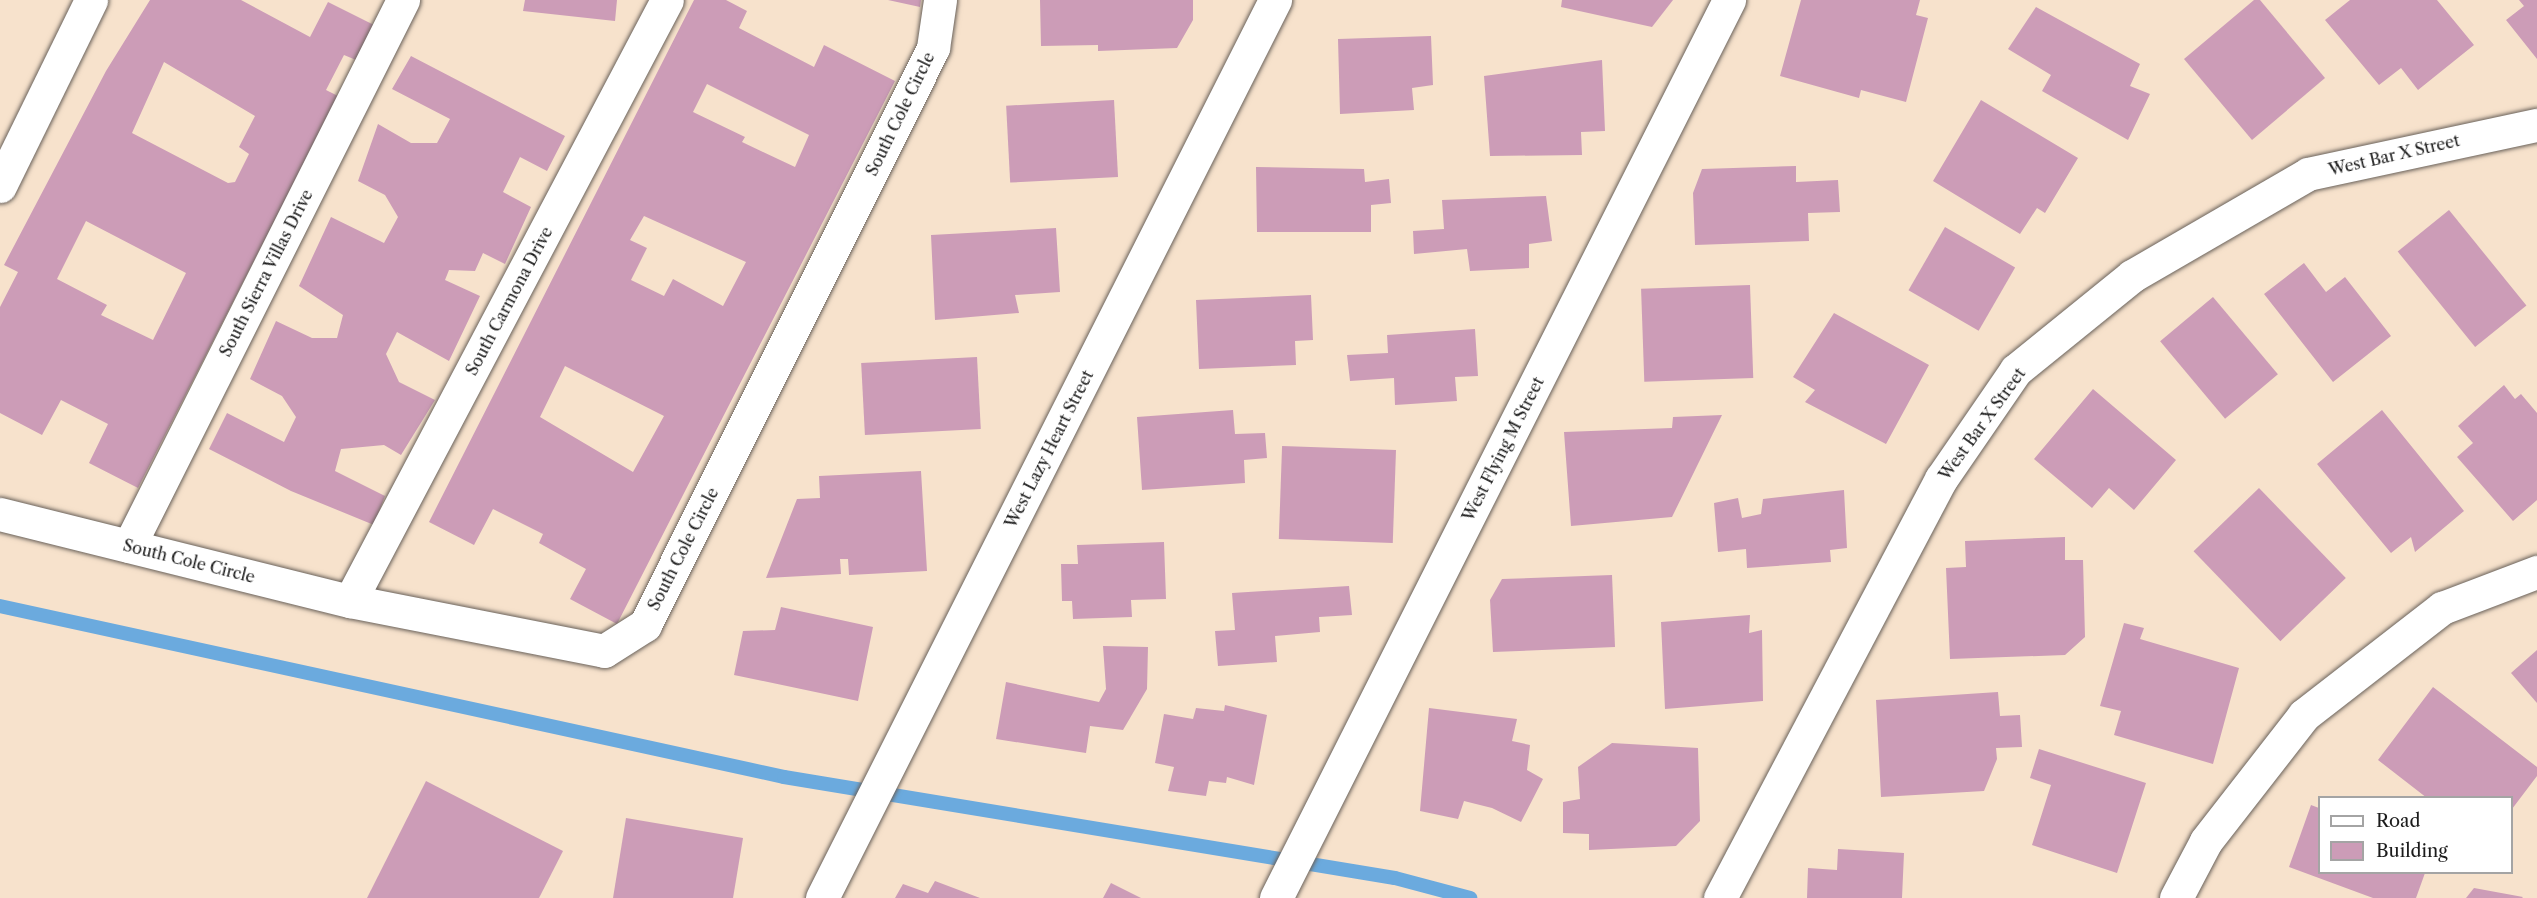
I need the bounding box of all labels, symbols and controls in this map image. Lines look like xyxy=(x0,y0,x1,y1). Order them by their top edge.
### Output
street label: South Cole Circle xyxy=(862,49,938,179)
street label: West Bar X Street xyxy=(2326,130,2462,180)
street label: South Sierra Villas Drive xyxy=(215,186,317,360)
street label: South Carmona Drive xyxy=(462,223,556,379)
street label: West Bar X Street xyxy=(1935,364,2029,484)
street label: West Lazy Heart Street xyxy=(1001,367,1097,531)
street label: West Flying M Street xyxy=(1458,374,1548,524)
street label: South Cole Circle xyxy=(644,484,722,614)
street label: South Cole Circle xyxy=(121,535,257,587)
legend xyxy=(2318,796,2513,874)
text: Road xyxy=(2376,810,2421,832)
text: Building xyxy=(2376,840,2448,862)

